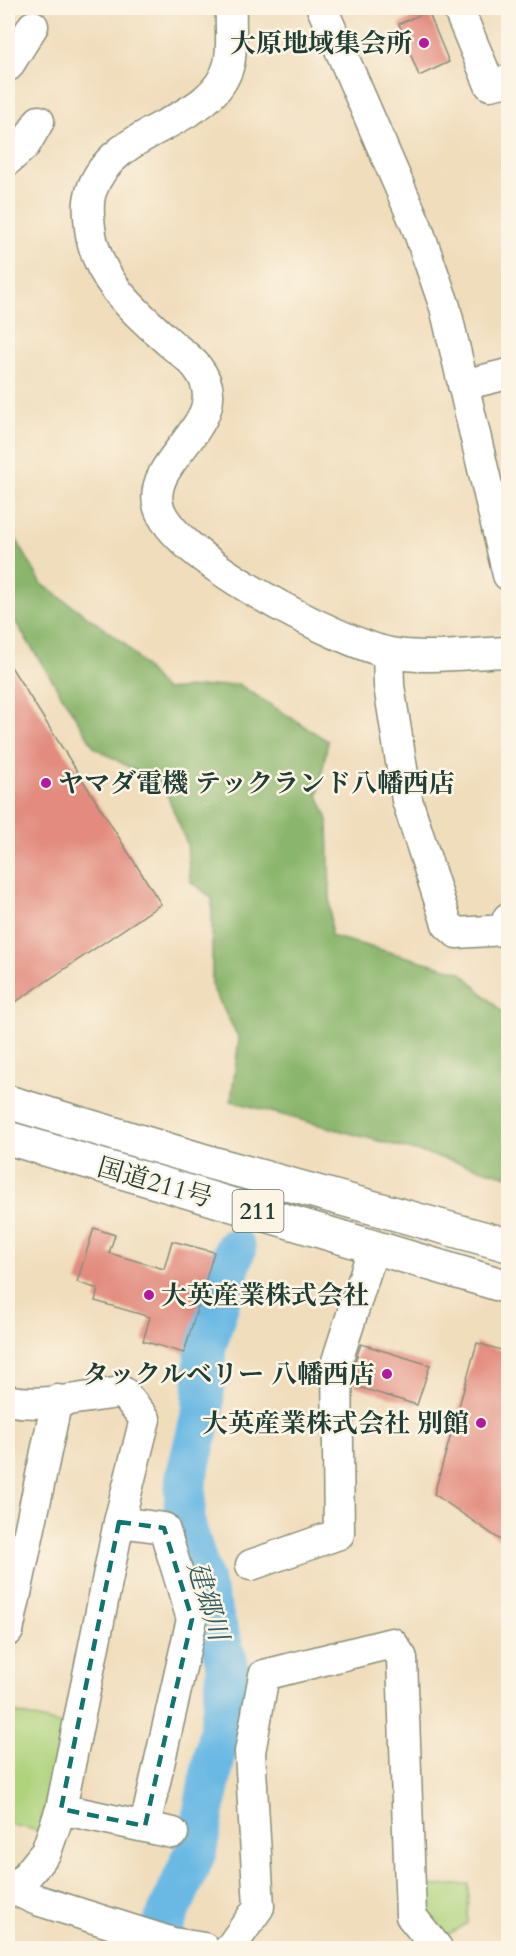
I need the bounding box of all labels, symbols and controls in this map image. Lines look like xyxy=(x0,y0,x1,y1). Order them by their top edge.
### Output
place label: 大原地域集会所 xyxy=(230,26,412,61)
marker: 大原地域集会所 xyxy=(417,36,431,50)
place label: ヤマダ電機 テックランド八幡西店 xyxy=(58,766,455,801)
marker: ヤマダ電機 テックランド八幡西店 xyxy=(39,776,53,790)
street label: 国道211号 xyxy=(93,1149,216,1216)
road number: 211 xyxy=(232,1190,284,1232)
place label: 大英産業株式会社 xyxy=(161,1278,369,1313)
marker: 大英産業株式会社 xyxy=(142,1288,156,1302)
place label: タックルベリー 八幡西店 xyxy=(83,1357,375,1392)
marker: タックルベリー 八幡西店 xyxy=(380,1367,394,1381)
place label: 大英産業株式会社 別館 xyxy=(202,1406,469,1441)
marker: 大英産業株式会社 別館 xyxy=(474,1416,488,1430)
water label: 建郷川 xyxy=(178,1557,238,1648)

